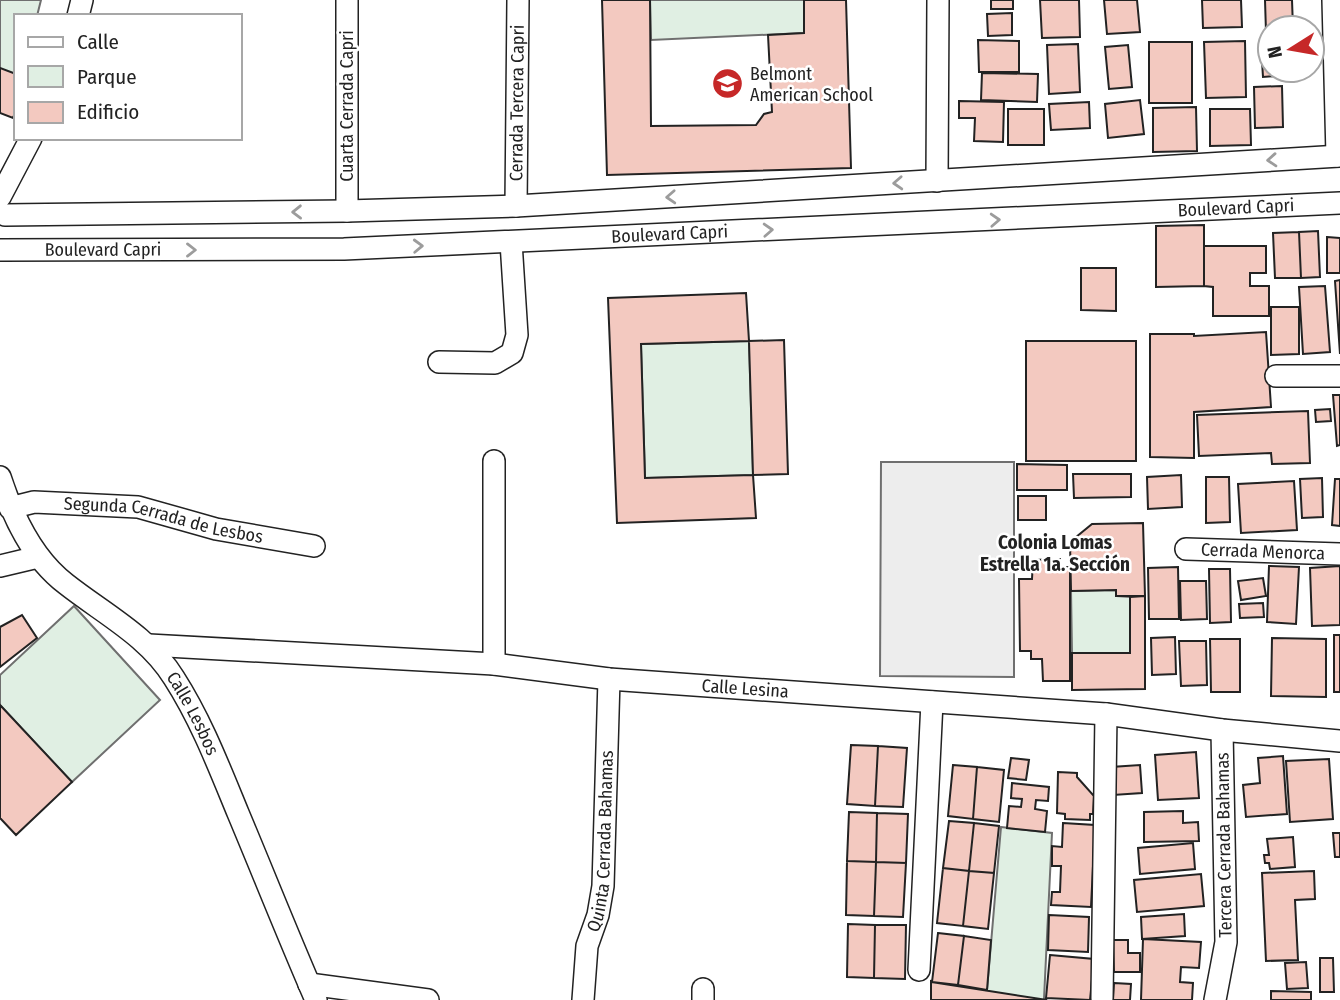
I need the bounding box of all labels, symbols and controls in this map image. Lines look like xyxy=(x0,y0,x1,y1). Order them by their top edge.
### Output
legend xyxy=(14,14,242,140)
north arrow xyxy=(1256,14,1326,84)
street label: Cerrada Tercera Capri xyxy=(505,25,529,181)
text: Calle xyxy=(77,29,119,55)
street label: Cuarta Cerrada Capri xyxy=(336,30,358,182)
text: N xyxy=(1262,44,1287,60)
place label: Belmont American School xyxy=(750,63,873,106)
text: Parque xyxy=(77,64,137,90)
school or university icon: Belmont American School xyxy=(710,67,744,101)
text: Edificio xyxy=(77,99,139,125)
one-way arrow xyxy=(1266,152,1277,167)
one-way arrow xyxy=(892,176,903,191)
one-way arrow xyxy=(665,189,676,204)
street label: Boulevard Capri xyxy=(1177,194,1295,221)
one-way arrow xyxy=(291,204,302,220)
one-way arrow xyxy=(990,213,1001,228)
street label: Boulevard Capri xyxy=(611,220,728,248)
one-way arrow xyxy=(763,223,774,238)
street label: Boulevard Capri xyxy=(45,239,161,261)
one-way arrow xyxy=(413,239,424,254)
one-way arrow xyxy=(186,242,196,258)
street label: Segunda Cerrada de Lesbos xyxy=(63,492,265,548)
district label: Colonia Lomas Estrella 1a. Sección xyxy=(980,531,1130,576)
street label: Cerrada Menorca xyxy=(1201,538,1326,565)
street label: Calle Lesbos xyxy=(162,668,224,759)
street label: Calle Lesina xyxy=(701,675,790,703)
street label: Quinta Cerrada Bahamas xyxy=(582,750,618,935)
street label: Tercera Cerrada Bahamas xyxy=(1211,752,1237,938)

